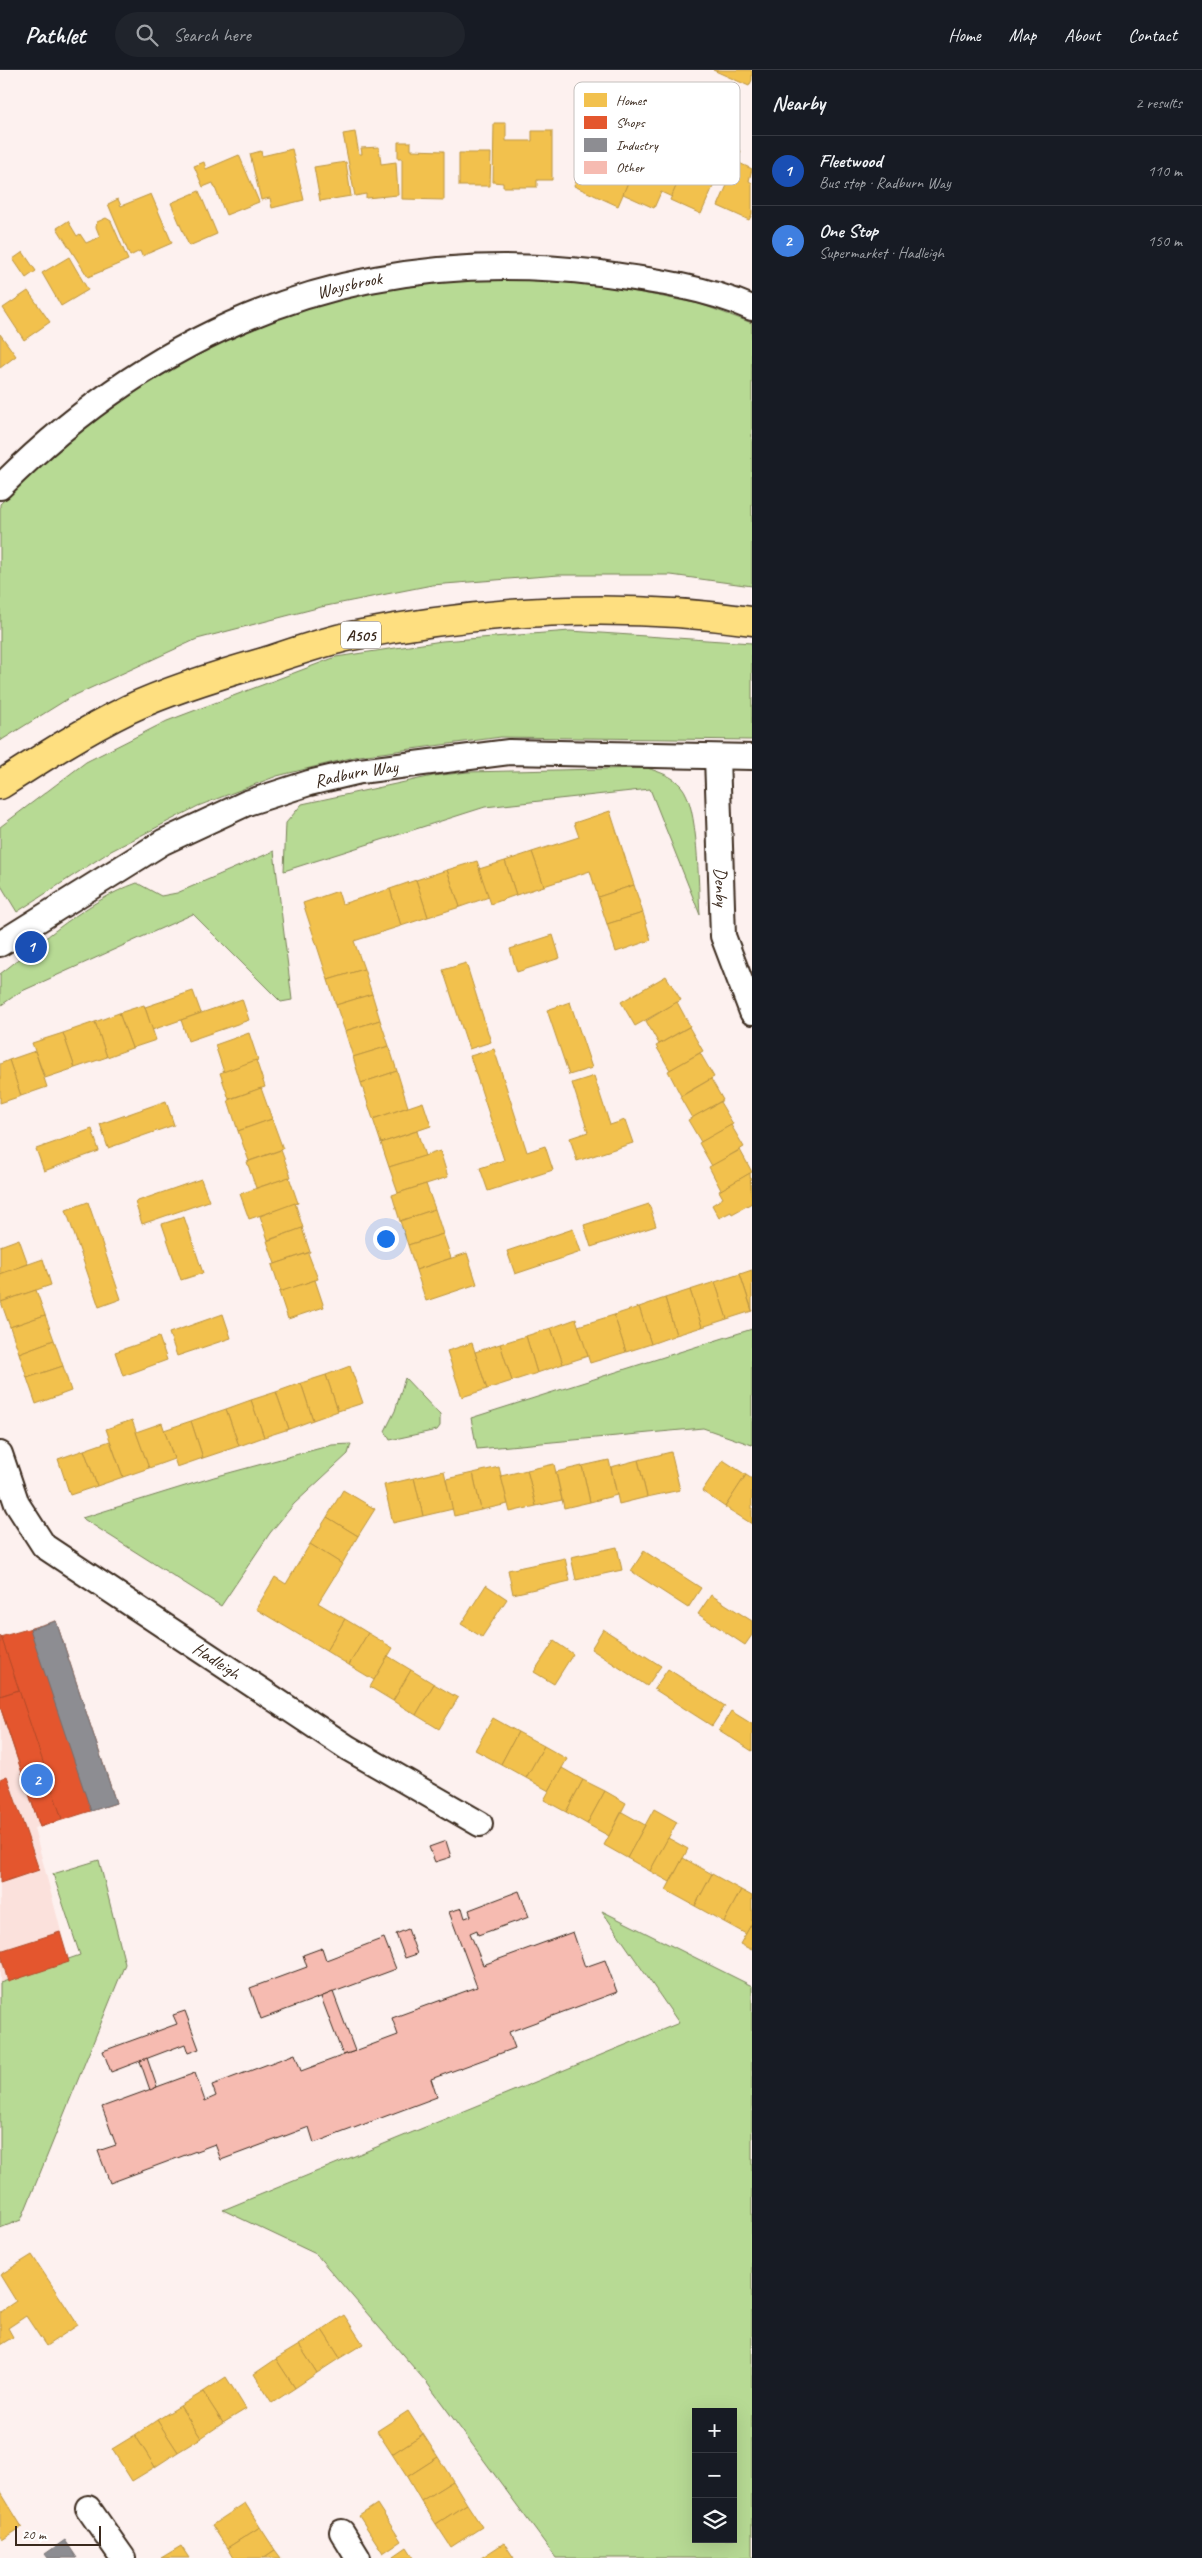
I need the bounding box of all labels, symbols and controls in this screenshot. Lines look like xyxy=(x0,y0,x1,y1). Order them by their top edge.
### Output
search box xyxy=(115,12,465,57)
text: Pathlet xyxy=(25,20,85,50)
icon: search xyxy=(133,21,161,49)
text: Search here xyxy=(173,23,251,47)
text: Home xyxy=(948,24,981,46)
text: Map xyxy=(1009,24,1036,46)
text: About xyxy=(1064,24,1100,46)
text: Contact xyxy=(1128,24,1177,46)
legend xyxy=(574,82,740,185)
text: Nearby xyxy=(772,90,825,116)
text: Homes xyxy=(616,92,647,109)
text: 2 results xyxy=(1135,93,1182,113)
text: Shops xyxy=(616,114,646,131)
text: Industry xyxy=(616,137,659,154)
text: Fleetwood xyxy=(819,149,882,173)
text: Other xyxy=(616,159,645,176)
text: 1 xyxy=(784,161,792,181)
text: 110 m xyxy=(1148,161,1182,181)
text: Bus stop · Radburn Way xyxy=(819,173,951,193)
text: One Stop xyxy=(819,219,878,243)
text: 2 xyxy=(784,231,792,251)
text: 150 m xyxy=(1148,231,1182,251)
text: Supermarket · Hadleigh xyxy=(819,243,944,263)
street label: Waysbrook xyxy=(314,267,385,303)
road number: A505 xyxy=(341,622,381,648)
street label: Radburn Way xyxy=(312,755,401,792)
street label: Denby xyxy=(710,867,733,908)
pin: 1 xyxy=(15,928,47,966)
your location xyxy=(373,1226,399,1252)
street label: Hadleigh xyxy=(189,1637,246,1685)
pin: 2 xyxy=(21,1761,53,1799)
map controls xyxy=(692,2408,737,2543)
button: + xyxy=(692,2408,737,2453)
button: − xyxy=(692,2453,737,2498)
button: layers xyxy=(692,2498,737,2543)
scale bar xyxy=(15,2523,101,2546)
text: 20 m xyxy=(22,2526,46,2543)

